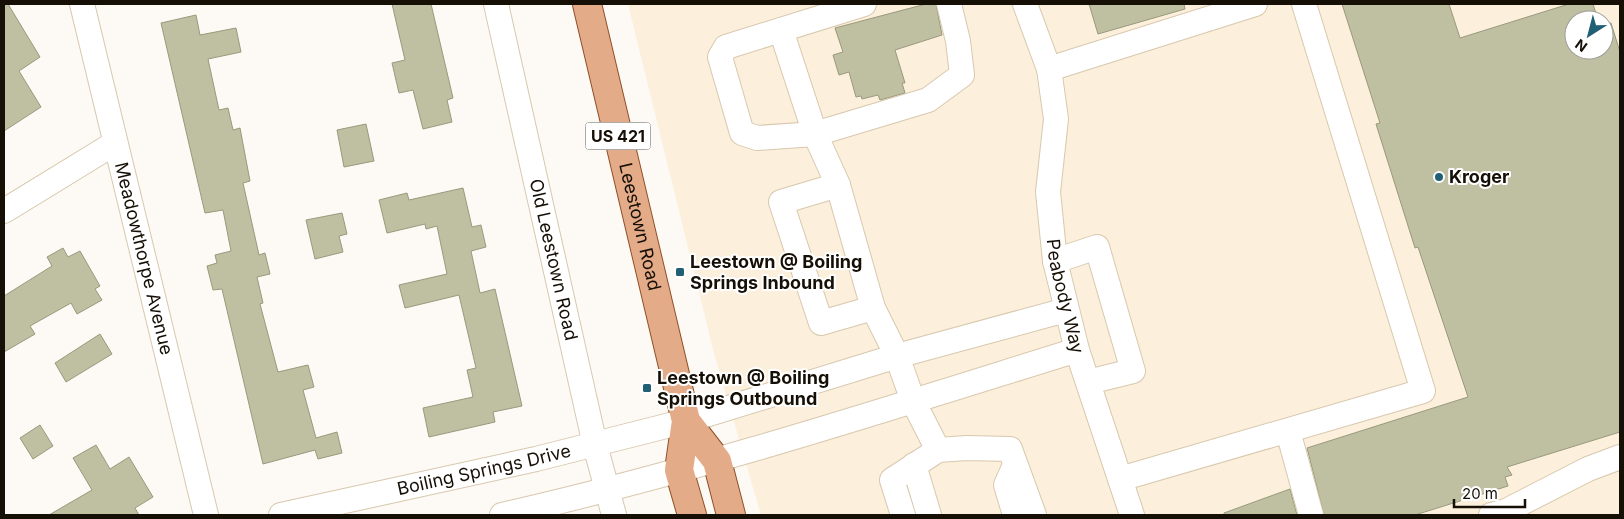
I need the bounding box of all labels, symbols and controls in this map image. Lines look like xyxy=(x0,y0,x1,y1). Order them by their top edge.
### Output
north arrow xyxy=(1564,10,1614,60)
text: N xyxy=(1572,36,1590,56)
road number: US 421 xyxy=(586,122,650,150)
street label: Meadowthorpe Avenue xyxy=(111,160,178,357)
street label: Leestown Road xyxy=(615,161,666,293)
place label: Kroger xyxy=(1449,166,1509,187)
marker: Kroger xyxy=(1433,171,1445,183)
street label: Old Leestown Road xyxy=(526,177,582,342)
street label: Peabody Way xyxy=(1043,238,1088,356)
place label: Leestown @ Boiling Springs Inbound xyxy=(690,251,862,293)
marker: Leestown @ Boiling Springs Inbound xyxy=(674,266,686,278)
place label: Leestown @ Boiling Springs Outbound xyxy=(657,367,829,409)
marker: Leestown @ Boiling Springs Outbound xyxy=(641,382,653,394)
street label: Boiling Springs Drive xyxy=(395,440,573,499)
scale bar xyxy=(1454,476,1525,508)
text: 20 m xyxy=(1462,484,1498,503)

